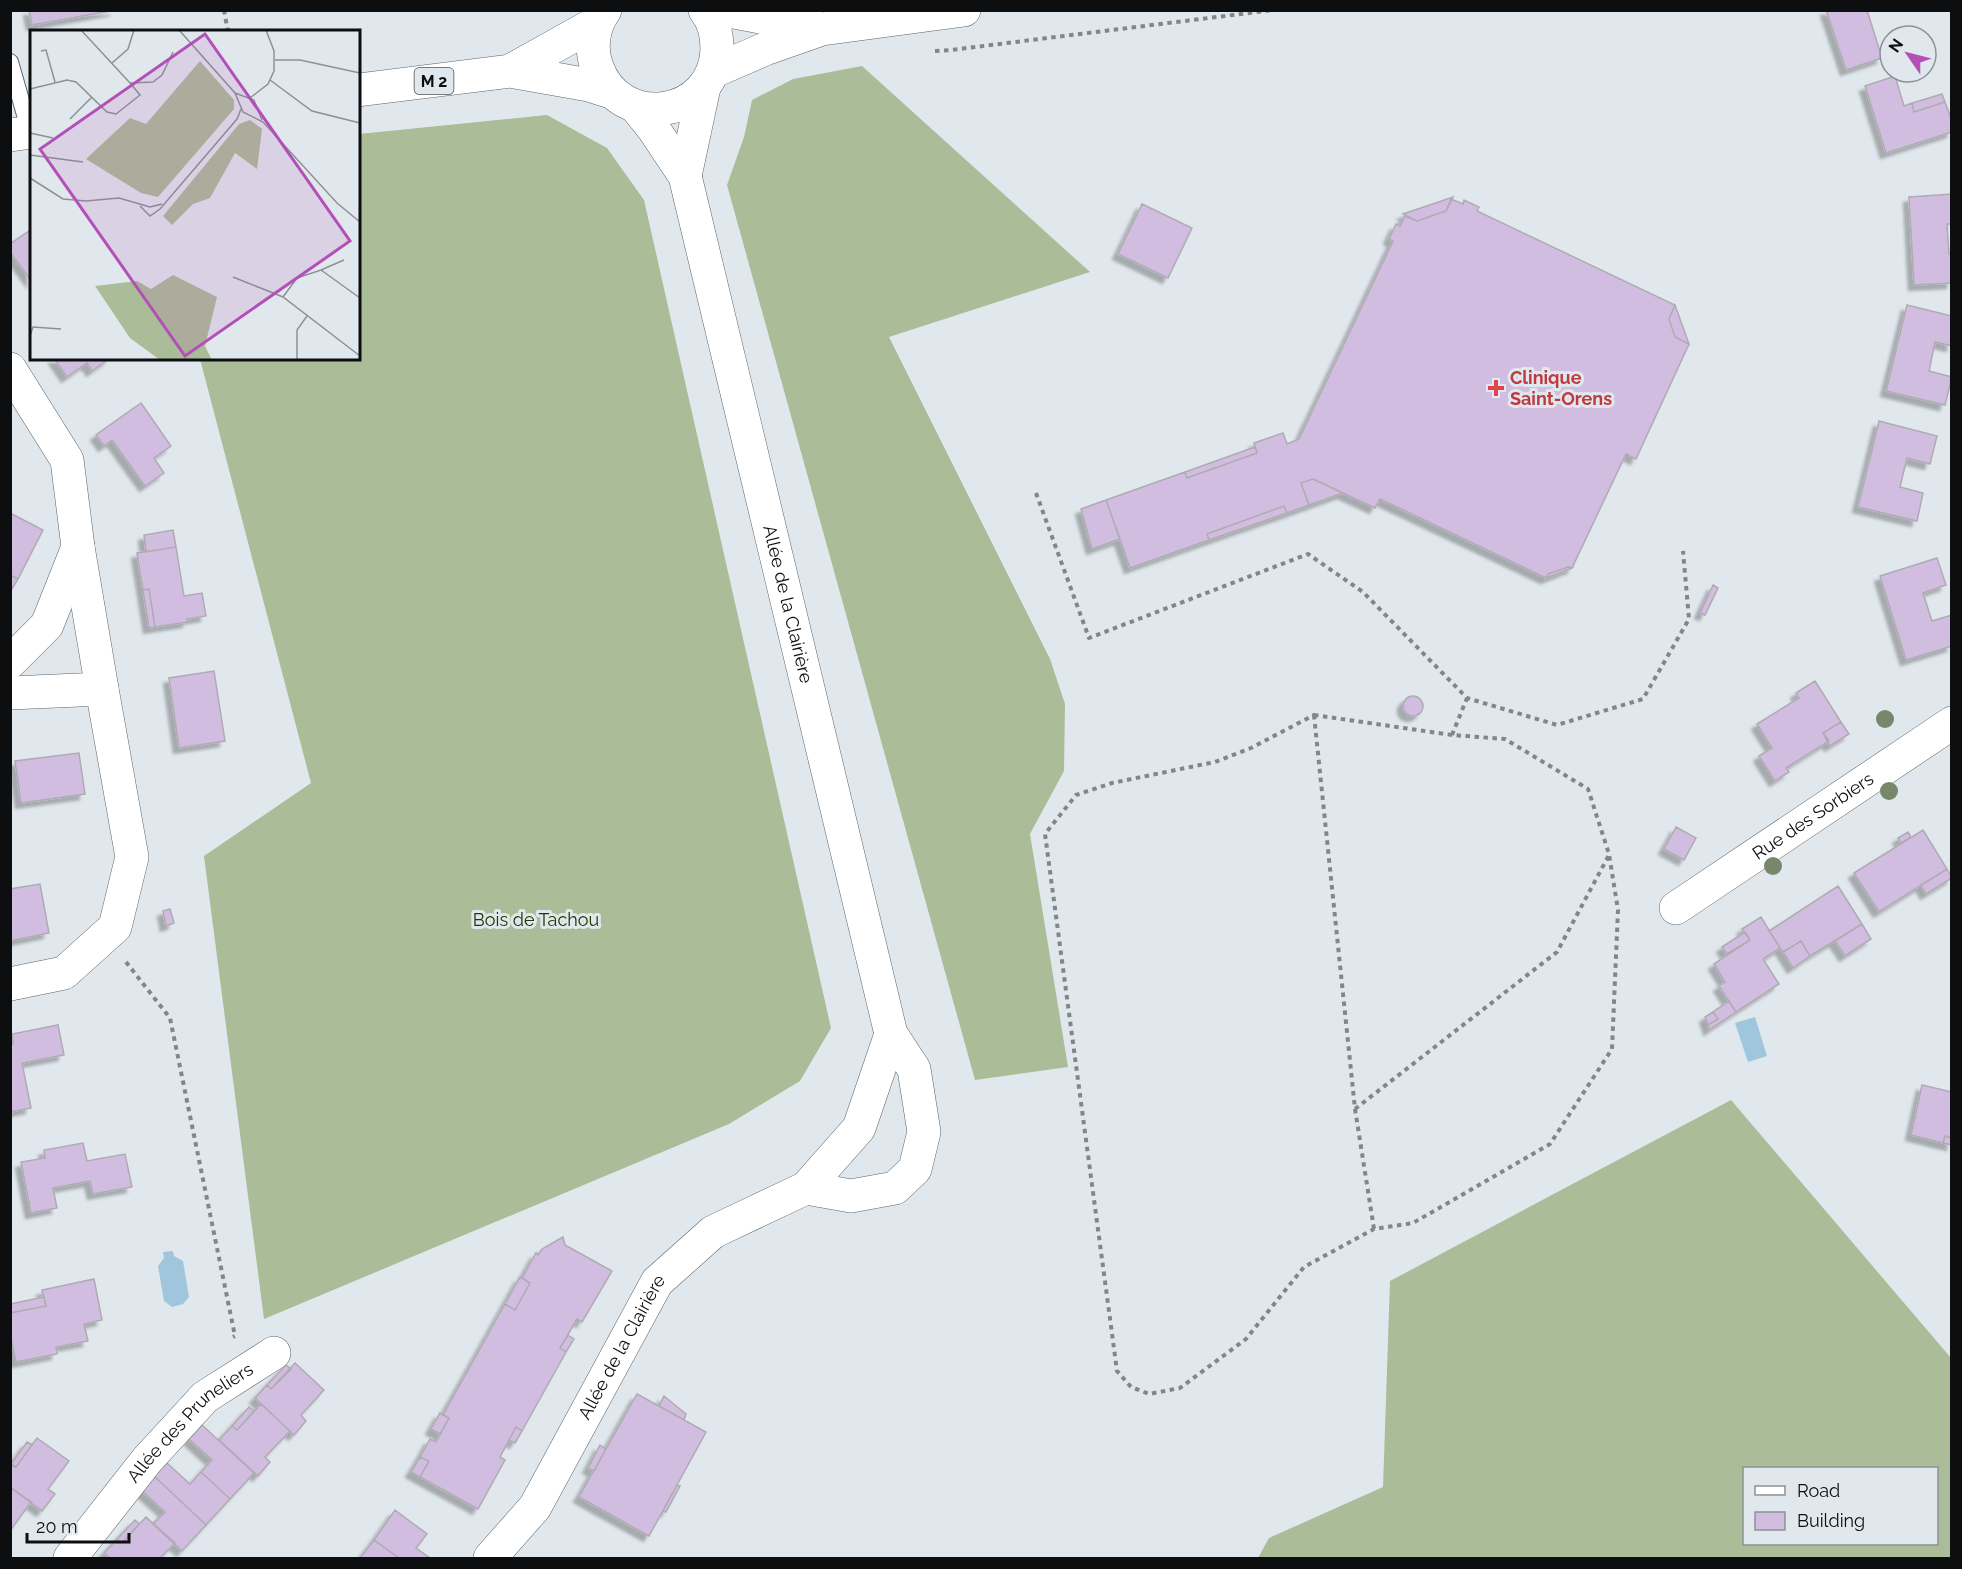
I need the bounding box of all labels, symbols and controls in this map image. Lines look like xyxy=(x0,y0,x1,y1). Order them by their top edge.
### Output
north arrow xyxy=(1878,24,1938,84)
inset map xyxy=(30,30,360,360)
text: N xyxy=(1885,35,1907,56)
road number: M 2 xyxy=(414,68,454,94)
place label: Clinique Saint-Orens xyxy=(1510,367,1612,409)
marker: Clinique Saint-Orens xyxy=(1487,379,1505,397)
street label: Allée de la Clairière xyxy=(759,523,817,686)
street label: Rue des Sorbiers xyxy=(1748,768,1878,864)
park label: Bois de Tachou xyxy=(473,909,599,930)
street label: Allée de la Clairière xyxy=(573,1269,669,1423)
street label: Allée des Pruneliers xyxy=(122,1358,257,1487)
legend xyxy=(1743,1467,1938,1545)
text: Road xyxy=(1797,1480,1840,1501)
scale bar xyxy=(27,1506,129,1544)
text: Building xyxy=(1797,1510,1865,1531)
text: 20 m xyxy=(36,1516,78,1537)

